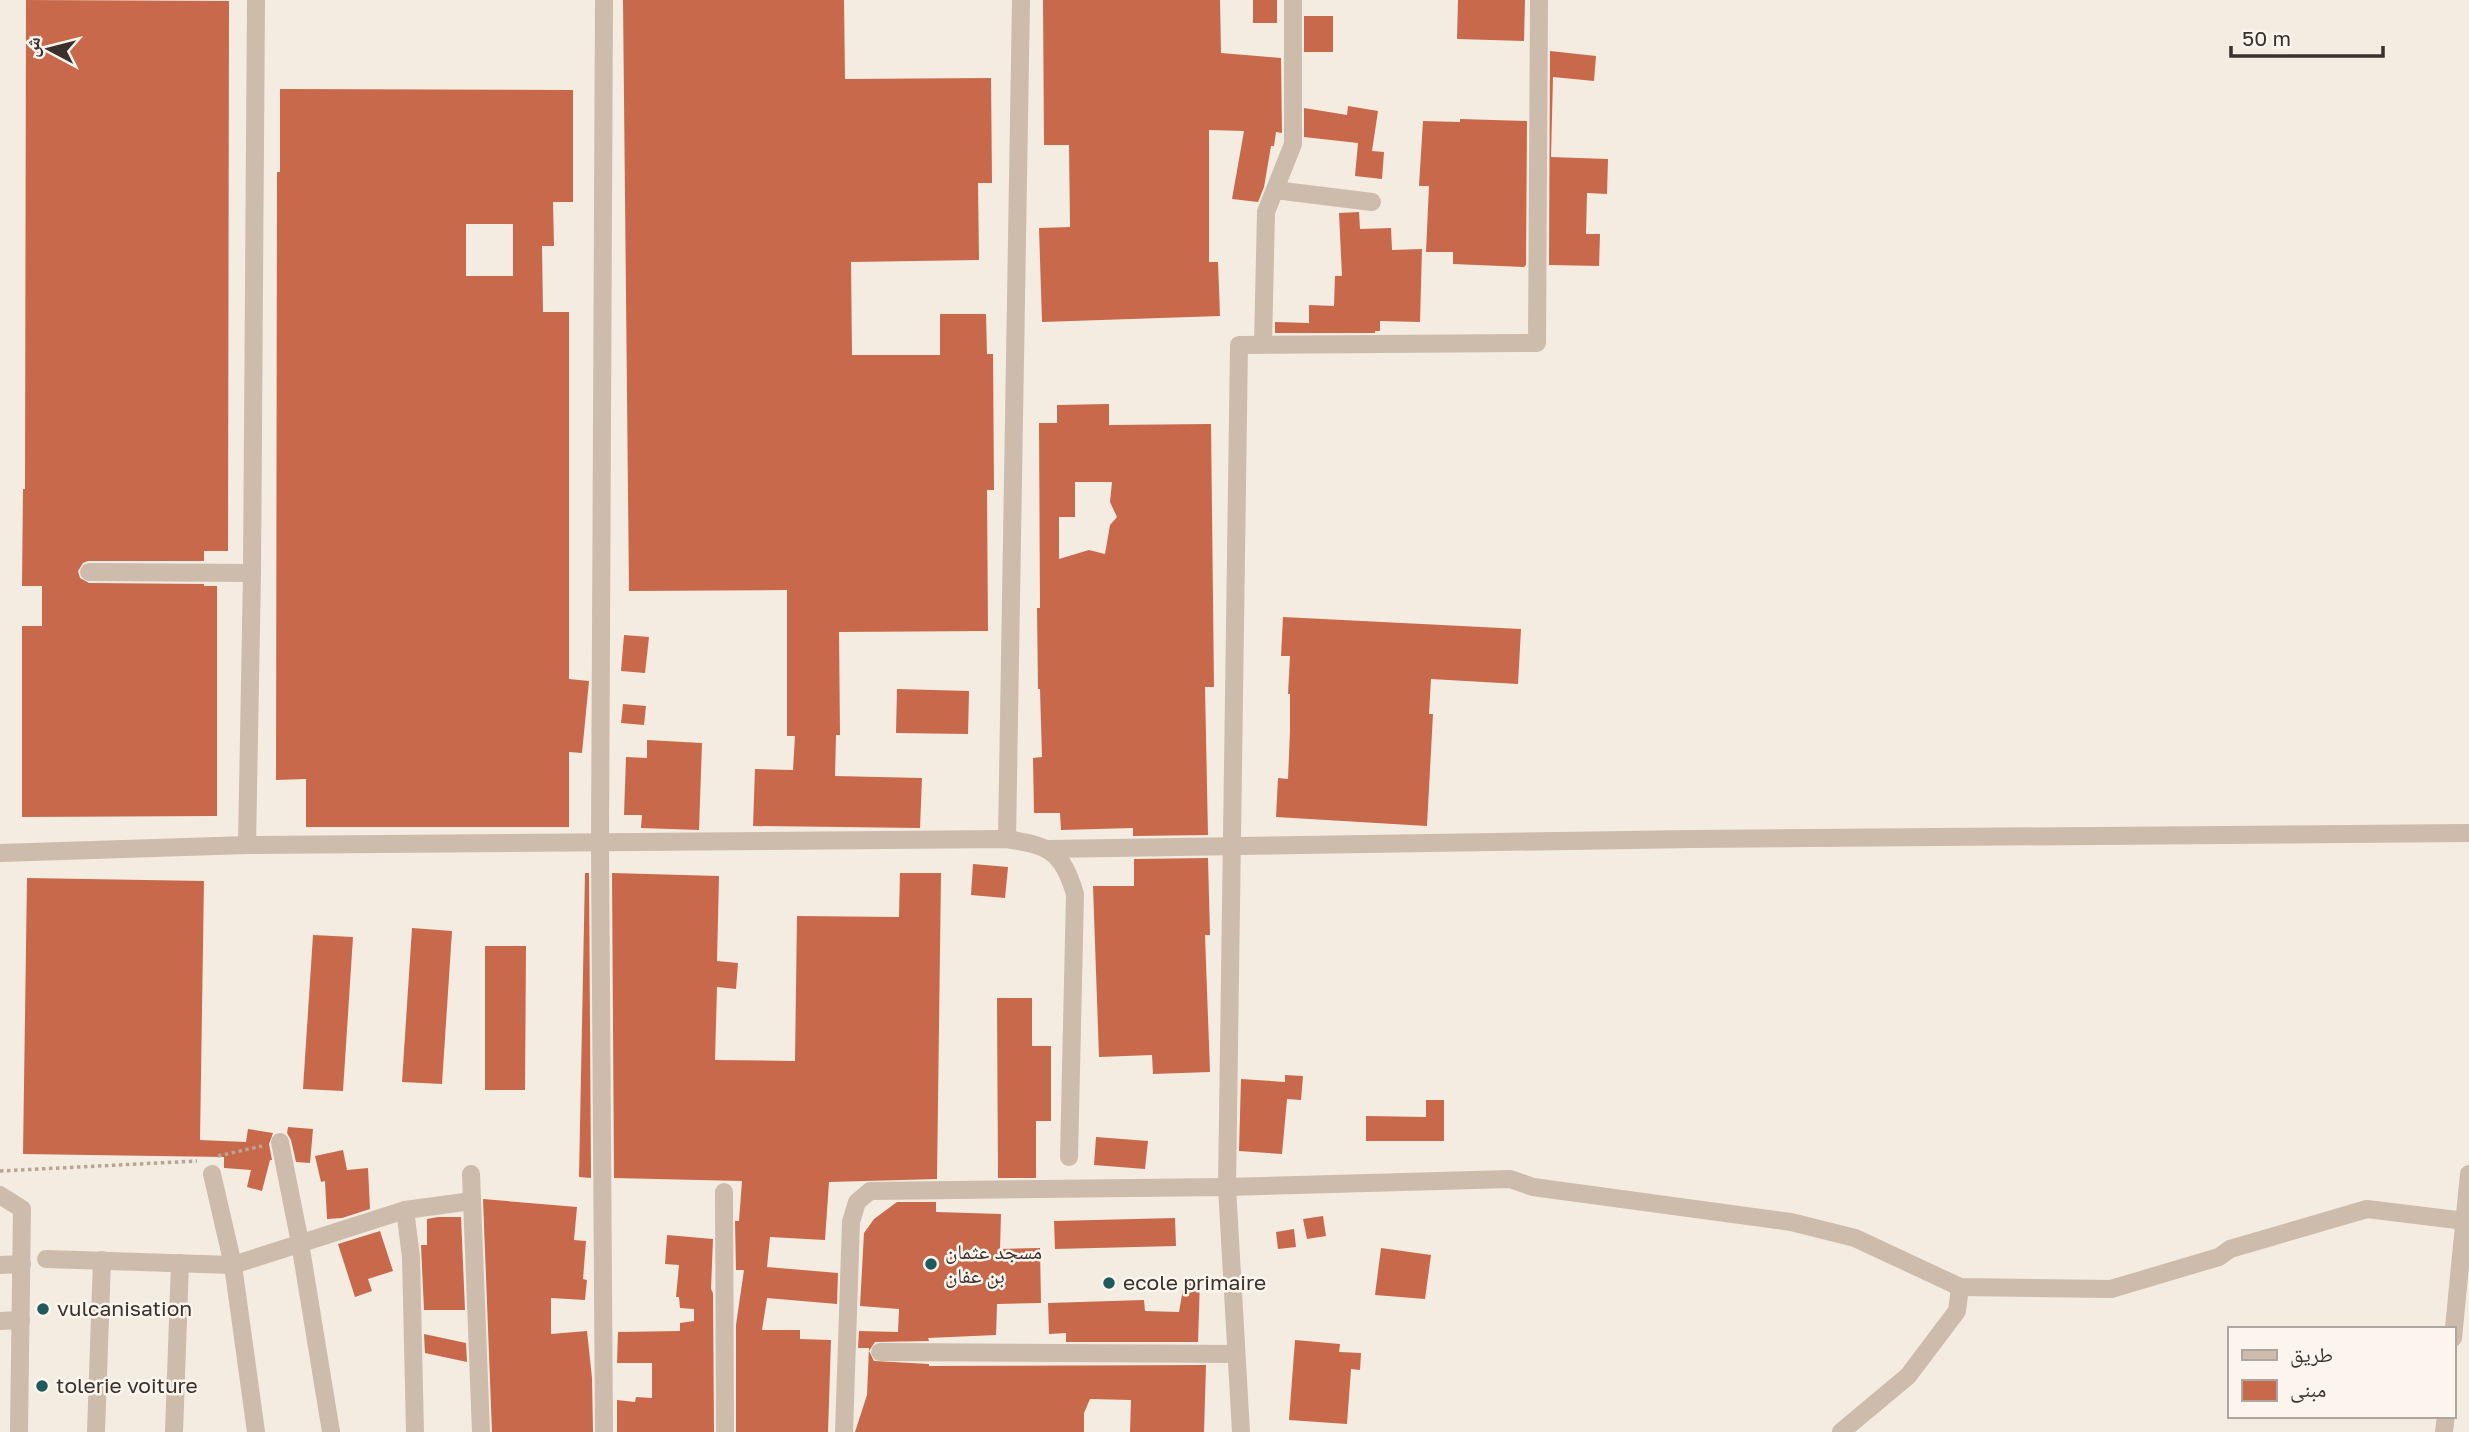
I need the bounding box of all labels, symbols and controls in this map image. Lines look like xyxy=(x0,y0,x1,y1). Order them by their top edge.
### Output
north arrow xyxy=(14,14,84,84)
scale bar xyxy=(2231,14,2383,58)
text: 50 m xyxy=(2242,25,2291,51)
text: ش xyxy=(19,35,45,58)
place label: مسجد عثمان بن عفان xyxy=(945,1238,1042,1289)
marker: مسجد عثمان بن عفان xyxy=(923,1256,939,1272)
place label: ecole primaire xyxy=(1123,1269,1266,1295)
marker: ecole primaire xyxy=(1101,1275,1117,1291)
place label: vulcanisation xyxy=(57,1295,192,1321)
marker: vulcanisation xyxy=(35,1301,51,1317)
legend xyxy=(2228,1327,2455,1418)
text: طريق xyxy=(2290,1341,2333,1368)
place label: tolerie voiture xyxy=(56,1372,198,1398)
text: مبنى xyxy=(2290,1376,2326,1403)
marker: tolerie voiture xyxy=(34,1378,50,1394)

